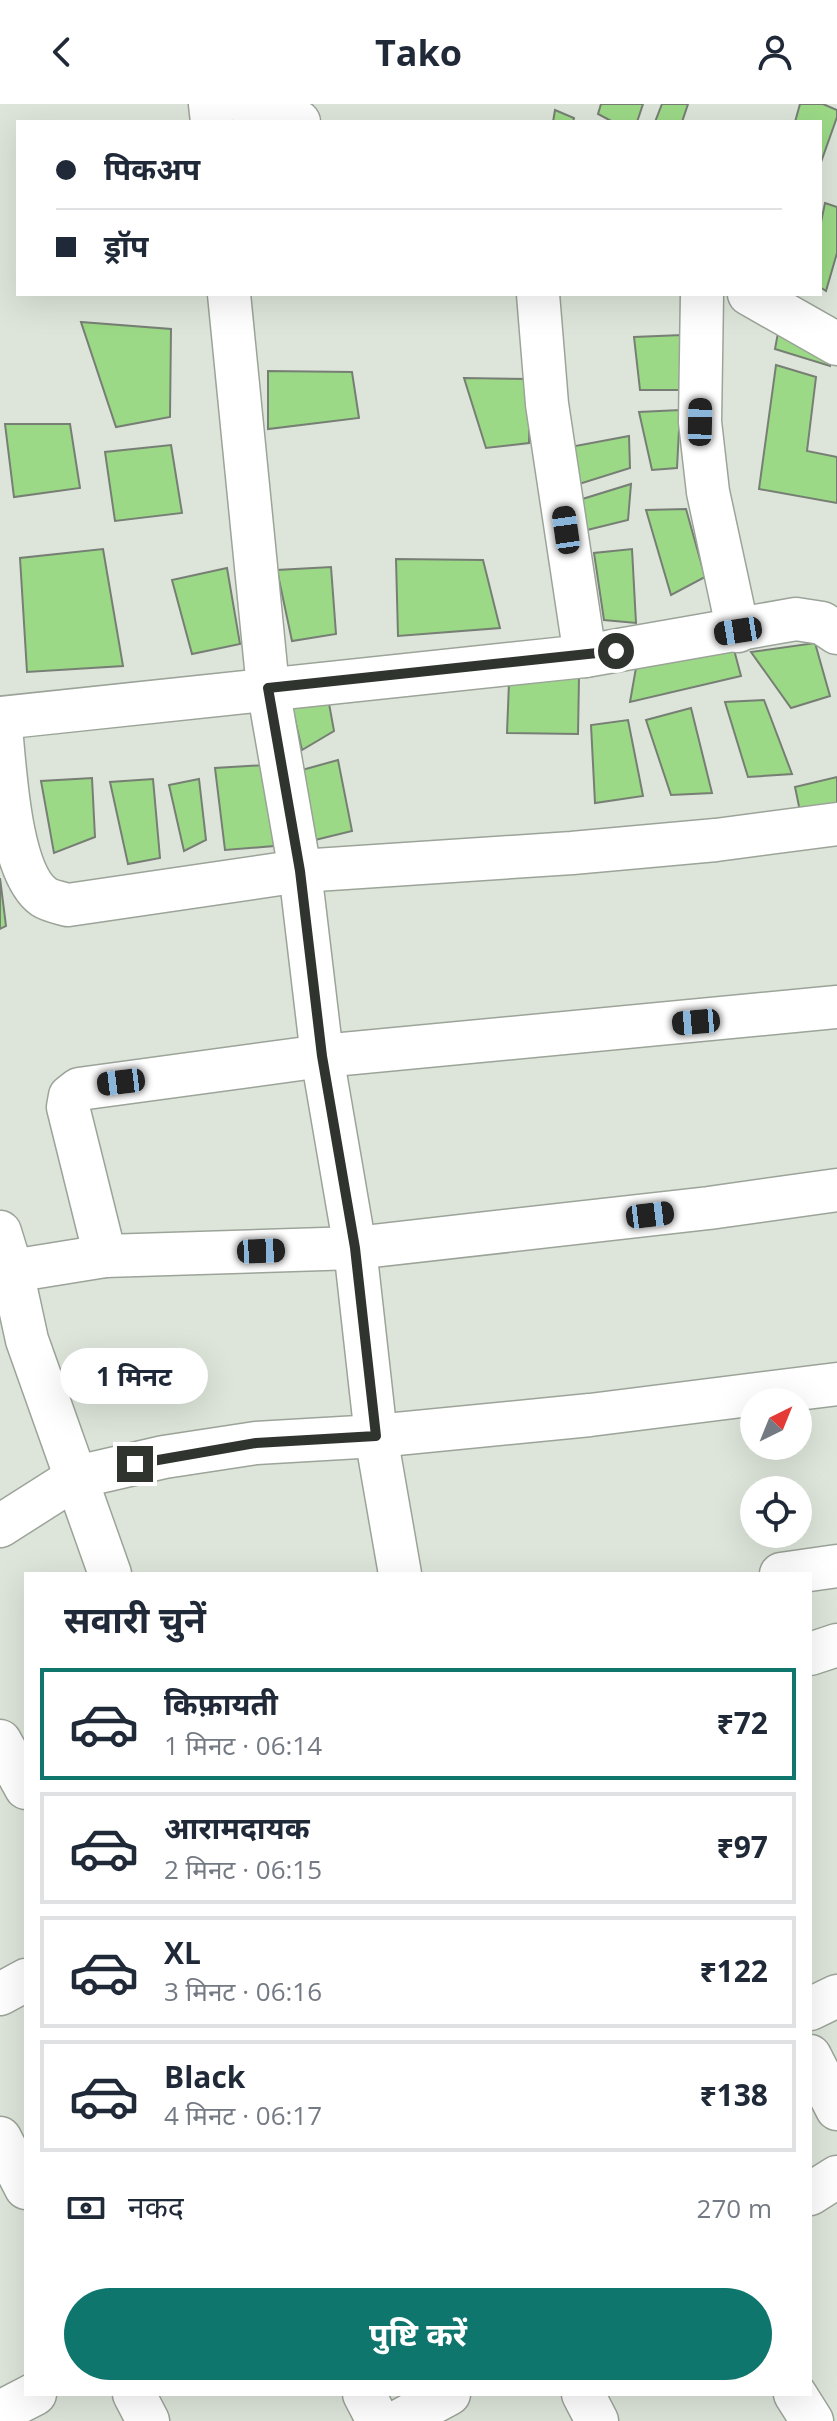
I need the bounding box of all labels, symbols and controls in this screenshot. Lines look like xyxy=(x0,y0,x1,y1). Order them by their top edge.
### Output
text: Tako xyxy=(375,28,462,77)
icon: back xyxy=(40,30,84,74)
icon: person xyxy=(753,30,797,74)
text: पिकअप xyxy=(104,148,200,189)
text: ड्रॉप xyxy=(104,225,148,266)
car xyxy=(688,398,712,446)
car xyxy=(551,505,581,555)
car xyxy=(712,615,764,647)
route start xyxy=(598,633,634,669)
car xyxy=(671,1008,721,1036)
car xyxy=(96,1067,146,1097)
car xyxy=(625,1200,675,1230)
car xyxy=(237,1238,285,1264)
callout: 1 मिनट xyxy=(61,1348,209,1404)
text: 1 मिनट xyxy=(96,1358,172,1394)
north arrow xyxy=(740,1388,812,1460)
map controls xyxy=(740,1388,812,1548)
route end xyxy=(117,1446,153,1482)
button: locate xyxy=(740,1476,812,1548)
text: सवारी चुनें xyxy=(64,1595,206,1644)
text: किफ़ायती xyxy=(164,1683,278,1724)
icon: car xyxy=(68,1688,140,1760)
text: ₹72 xyxy=(717,1702,768,1743)
text: 1 मिनट · 06:14 xyxy=(164,1727,322,1763)
text: आरामदायक xyxy=(164,1807,310,1848)
icon: car xyxy=(68,1812,140,1884)
text: ₹97 xyxy=(717,1826,768,1867)
text: 2 मिनट · 06:15 xyxy=(164,1851,322,1887)
text: XL xyxy=(164,1932,201,1973)
icon: car xyxy=(68,1936,140,2008)
text: ₹122 xyxy=(699,1950,768,1991)
text: 3 मिनट · 06:16 xyxy=(164,1973,322,2009)
text: Black xyxy=(164,2056,245,2097)
icon: car xyxy=(68,2060,140,2132)
text: ₹138 xyxy=(699,2074,768,2115)
text: 4 मिनट · 06:17 xyxy=(164,2097,322,2133)
icon: cash xyxy=(64,2186,108,2230)
text: नकद xyxy=(128,2186,184,2227)
text: 270 m xyxy=(697,2190,772,2226)
button: पुष्टि करें xyxy=(64,2288,772,2380)

